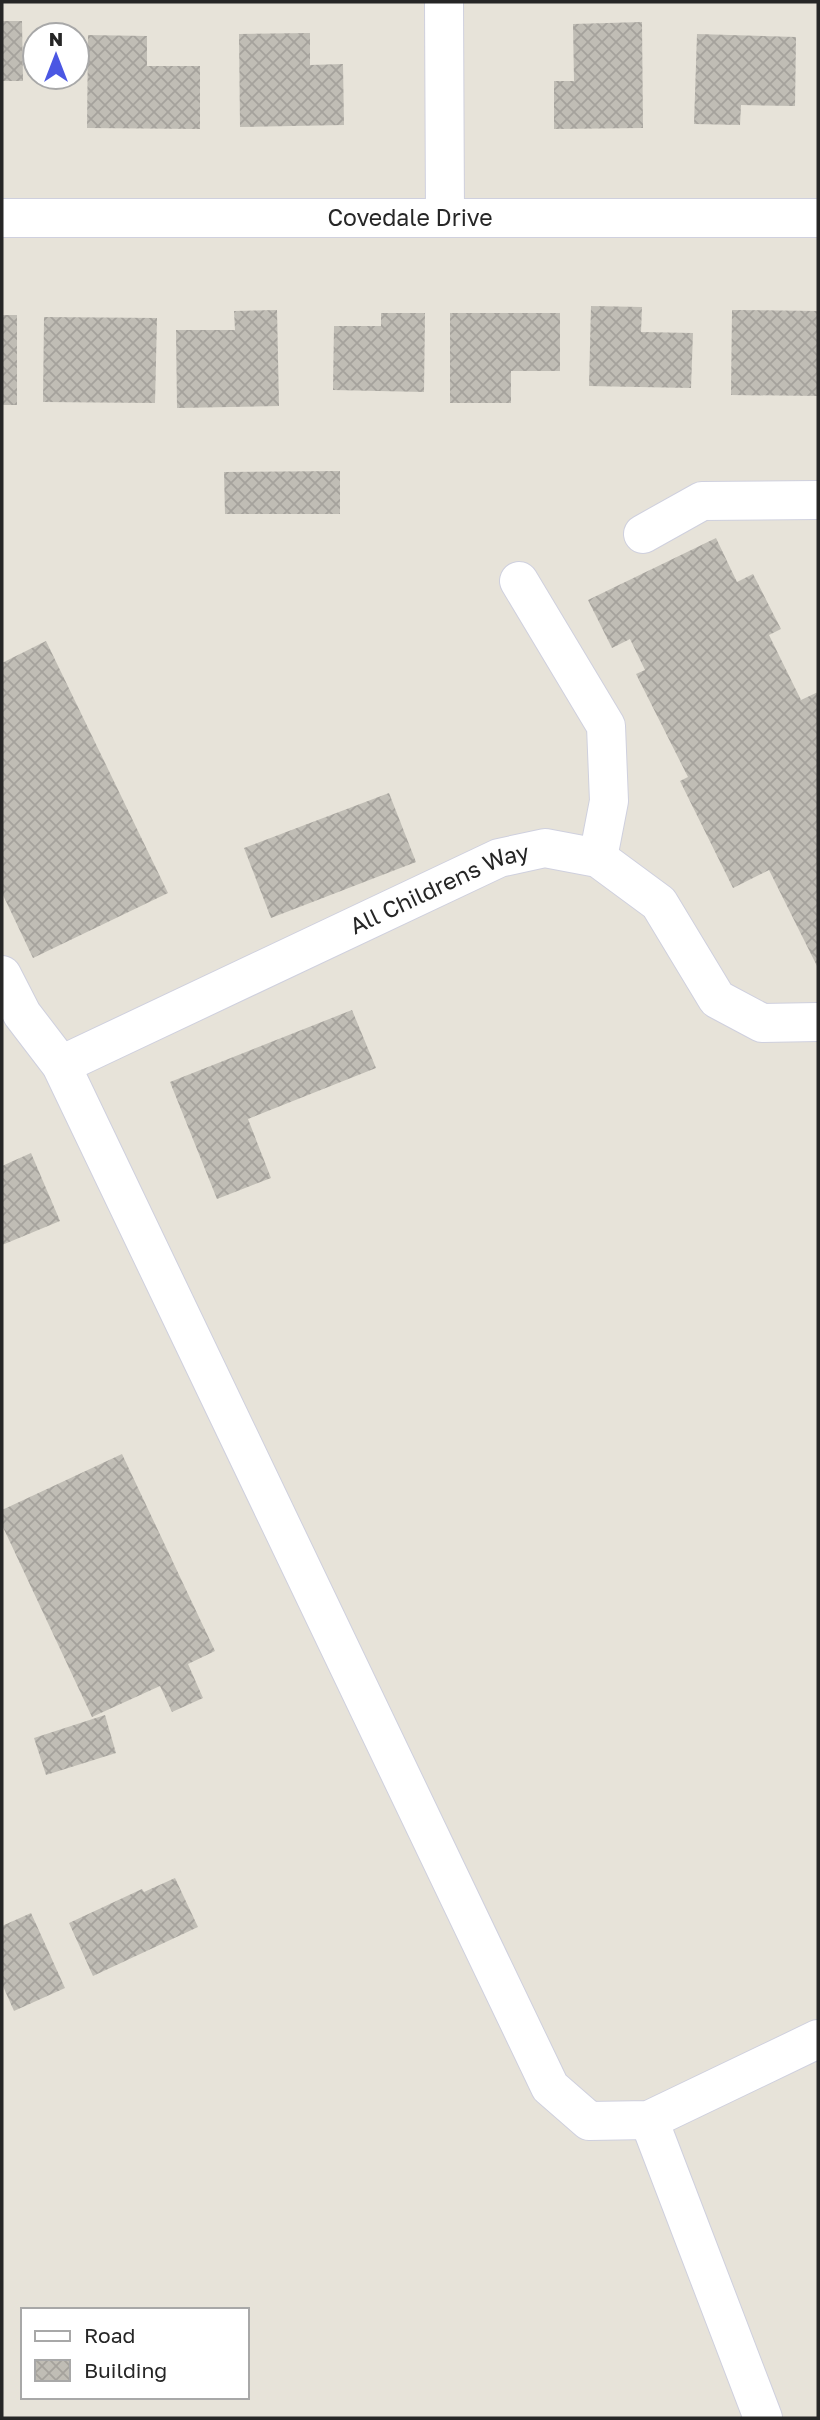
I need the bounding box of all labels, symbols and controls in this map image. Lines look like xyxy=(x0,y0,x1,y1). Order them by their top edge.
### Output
north arrow xyxy=(21,21,91,91)
text: N xyxy=(49,27,63,50)
street label: Covedale Drive xyxy=(327,203,493,231)
street label: All Childrens Way xyxy=(345,837,531,939)
legend xyxy=(21,2308,248,2399)
text: Road xyxy=(84,2322,135,2348)
text: Building xyxy=(84,2357,167,2383)

